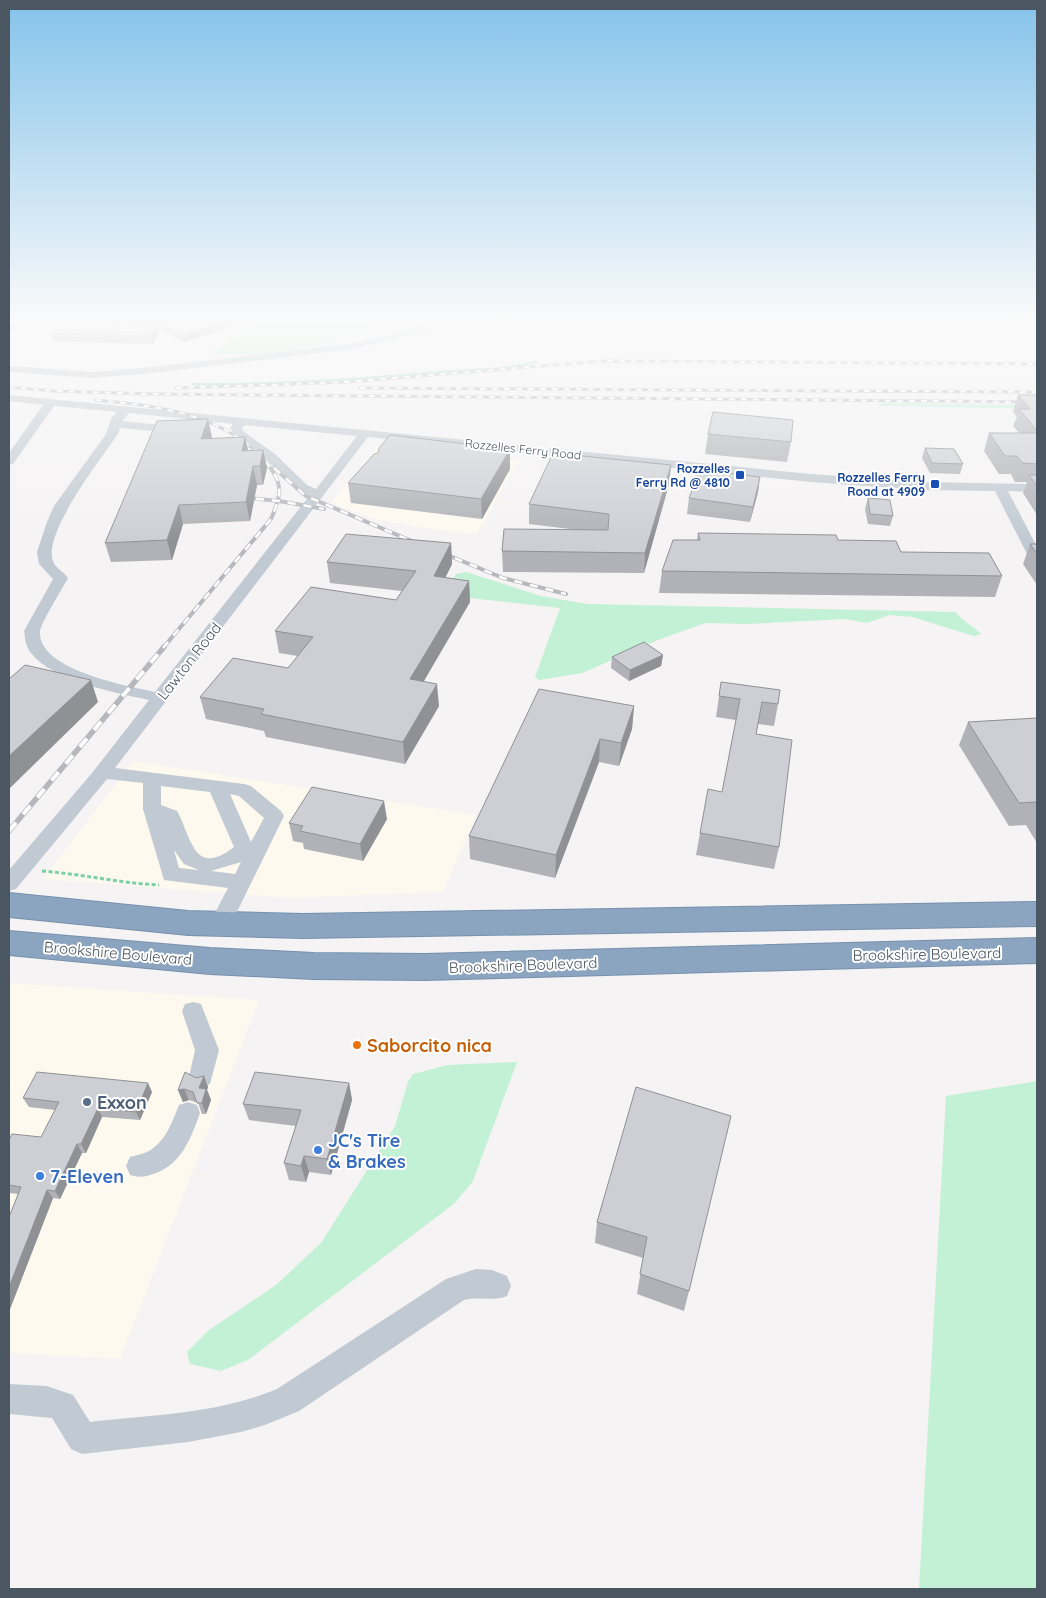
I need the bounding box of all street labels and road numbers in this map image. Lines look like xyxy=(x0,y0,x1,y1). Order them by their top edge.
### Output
street label: Rozzelles Ferry Road xyxy=(464,435,582,463)
street label: Lawton Road xyxy=(153,618,225,704)
street label: Brookshire Boulevard xyxy=(43,937,193,969)
street label: Brookshire Boulevard xyxy=(853,943,1001,965)
street label: Brookshire Boulevard xyxy=(448,953,598,977)

